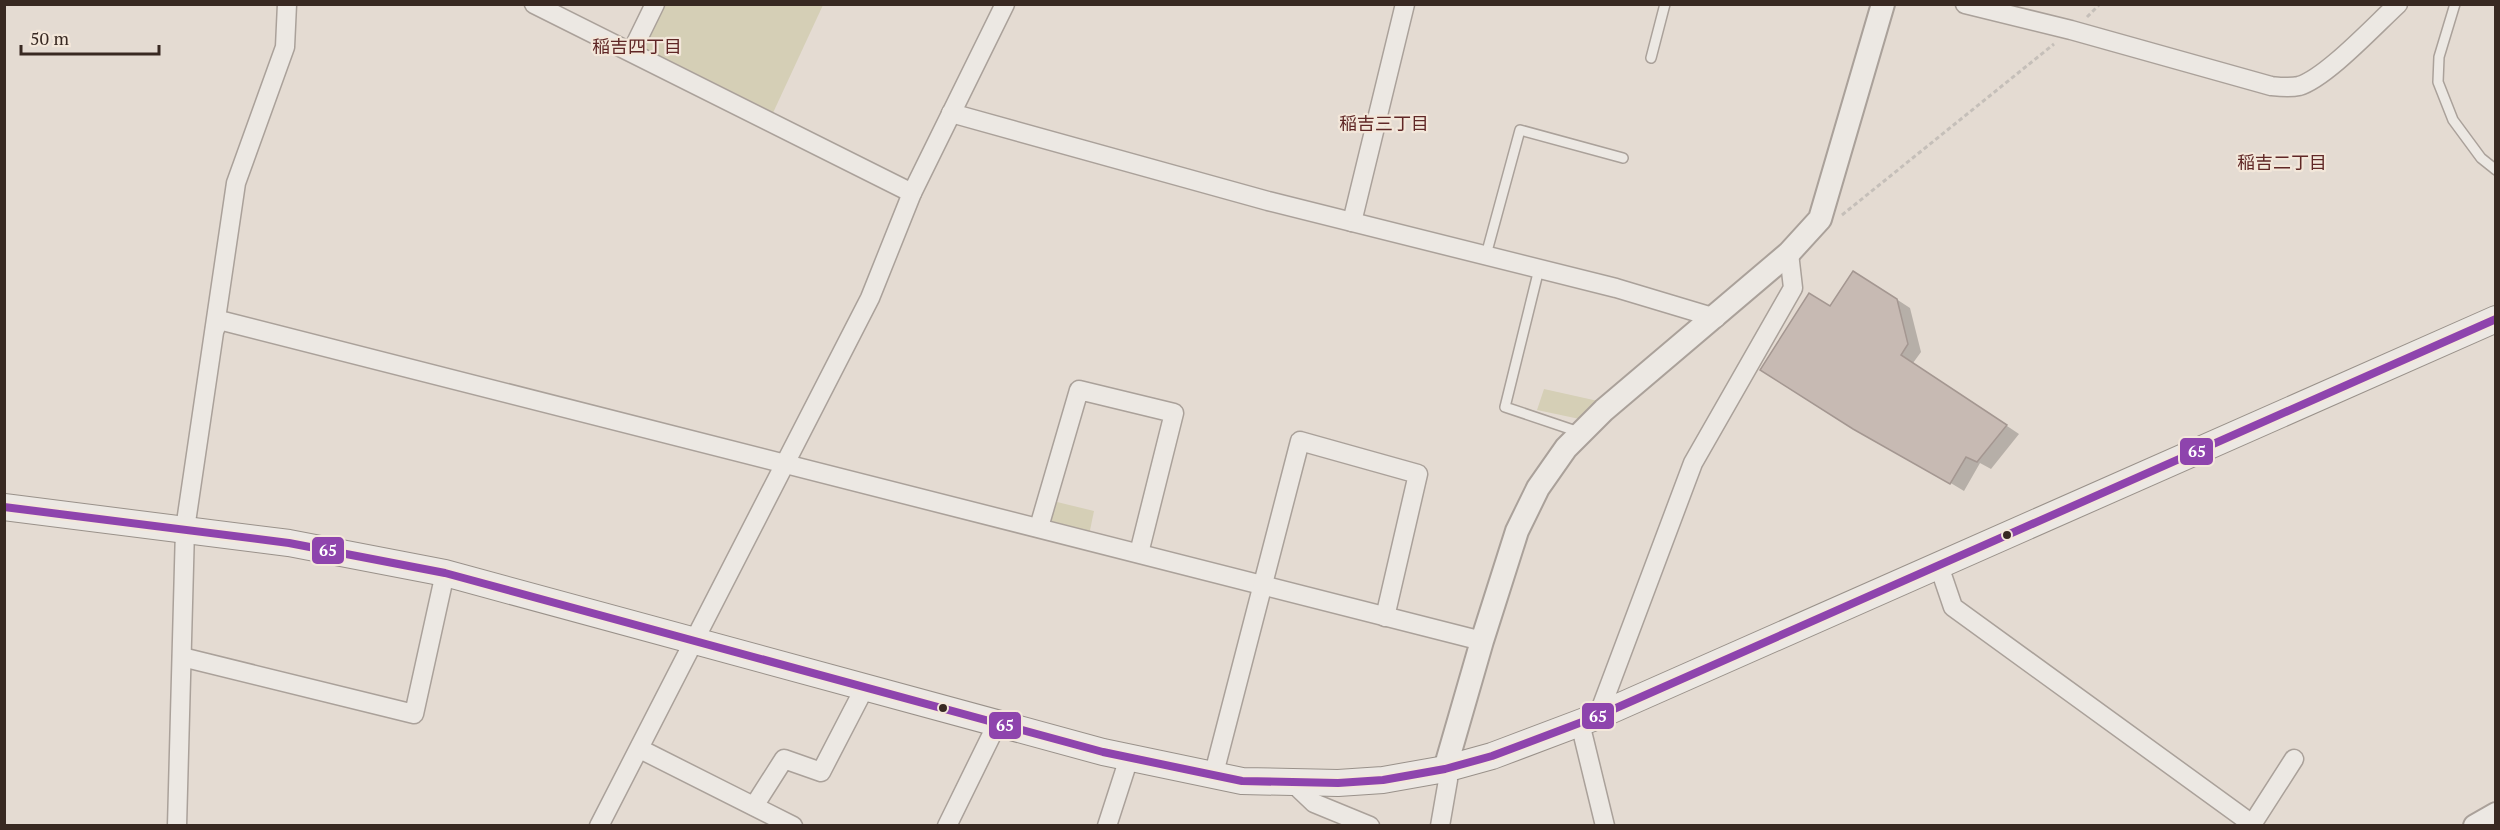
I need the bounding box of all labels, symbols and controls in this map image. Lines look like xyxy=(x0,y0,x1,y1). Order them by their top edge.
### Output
scale bar xyxy=(21,18,159,56)
text: 50 m xyxy=(30,26,70,50)
district label: 稲吉四丁目 xyxy=(592,34,682,58)
district label: 稲吉三丁目 xyxy=(1339,111,1429,135)
district label: 稲吉二丁目 xyxy=(2237,150,2327,174)
line badge: 65 xyxy=(2179,437,2214,466)
text: 65 xyxy=(2188,440,2206,462)
unlabelled marker xyxy=(2001,529,2013,541)
line badge: 65 xyxy=(311,536,345,565)
text: 65 xyxy=(319,539,337,561)
unlabelled marker xyxy=(937,702,949,714)
line badge: 65 xyxy=(1581,702,1615,730)
text: 65 xyxy=(1589,705,1607,727)
line badge: 65 xyxy=(988,711,1022,740)
text: 65 xyxy=(996,714,1014,736)

